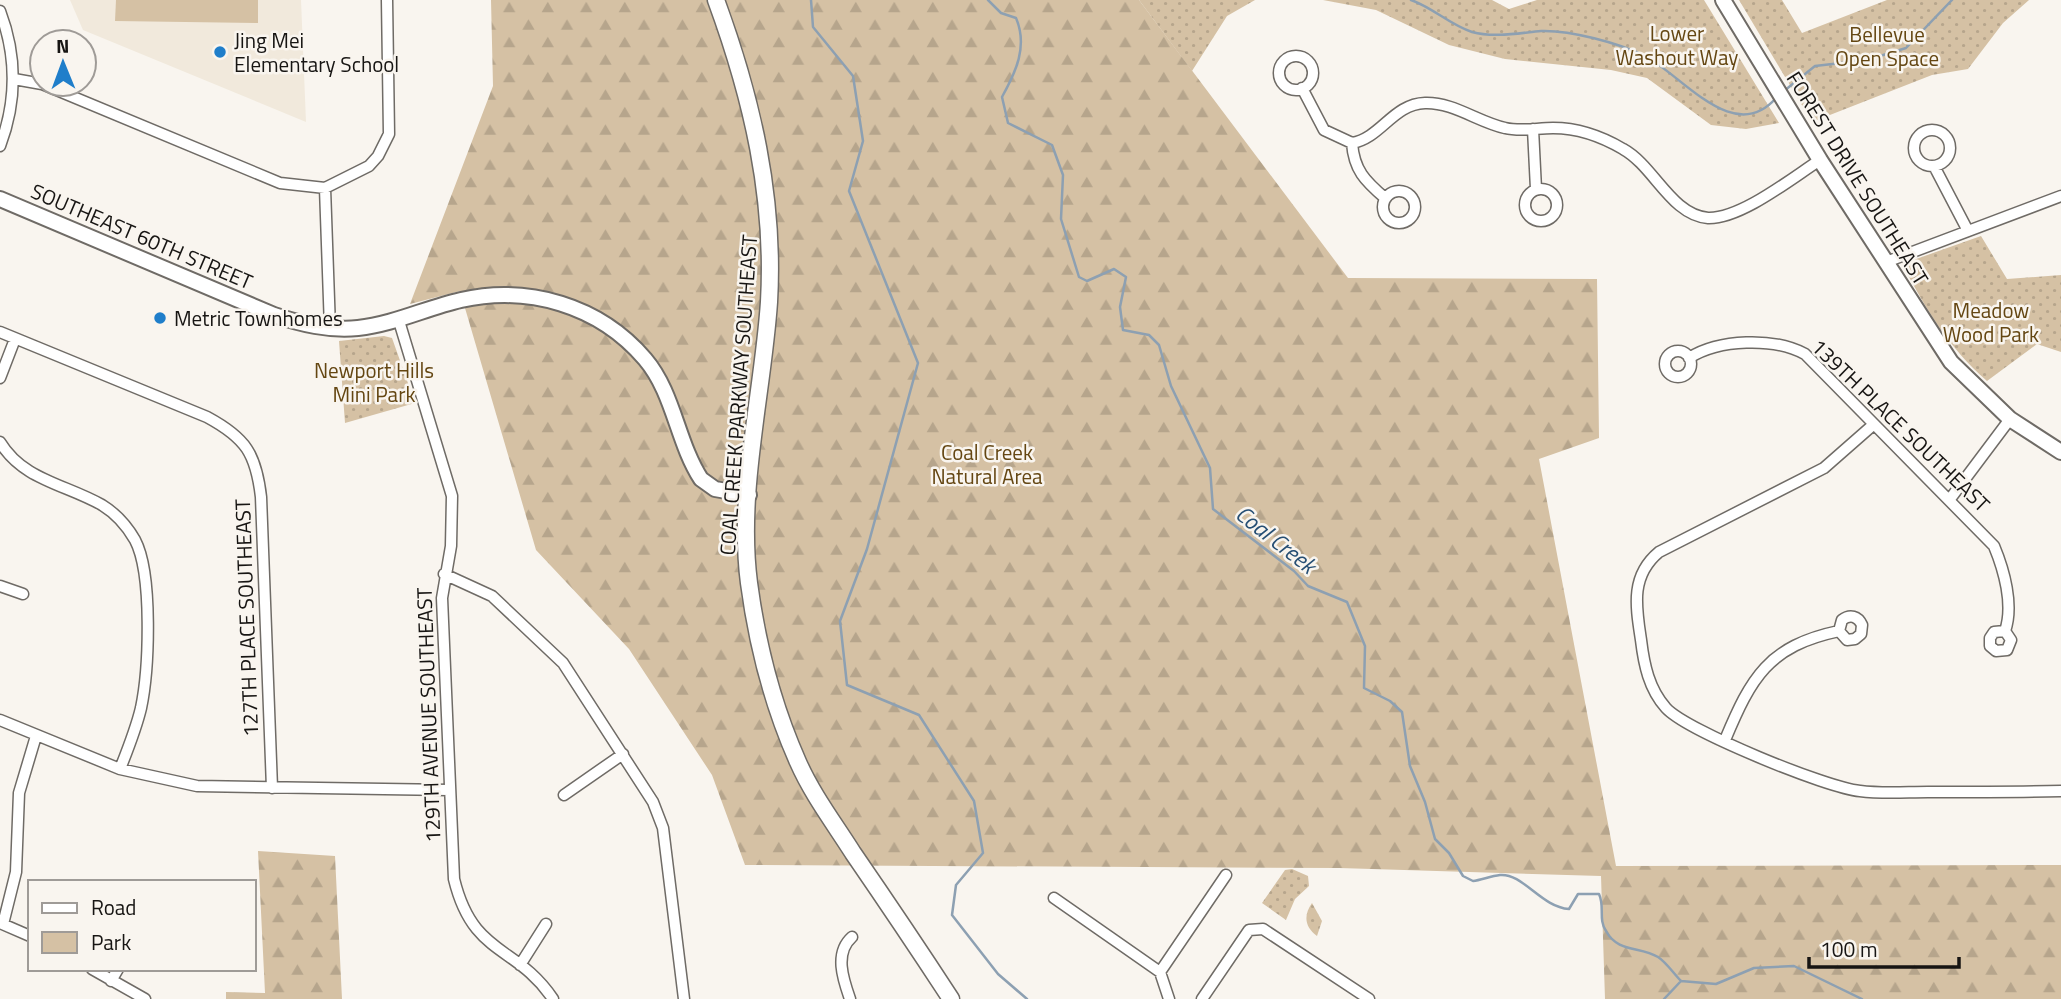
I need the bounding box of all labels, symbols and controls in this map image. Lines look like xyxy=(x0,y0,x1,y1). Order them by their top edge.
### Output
park label: Lower Washout Way xyxy=(1616,17,1738,73)
park label: Bellevue Open Space xyxy=(1835,18,1939,74)
place label: Jing Mei Elementary School xyxy=(234,24,399,80)
north arrow xyxy=(28,28,98,98)
text: N xyxy=(56,31,70,60)
marker: Jing Mei Elementary School xyxy=(212,44,228,60)
street label: FOREST DRIVE SOUTHEAST xyxy=(1779,65,1937,291)
street label: SOUTHEAST 60TH STREET xyxy=(26,175,258,297)
street label: COAL CREEK PARKWAY SOUTHEAST xyxy=(711,234,765,556)
park label: Meadow Wood Park xyxy=(1943,294,2039,350)
place label: Metric Townhomes xyxy=(174,302,343,334)
marker: Metric Townhomes xyxy=(152,310,168,326)
street label: 139TH PLACE SOUTHEAST xyxy=(1804,331,1998,519)
park label: Newport Hills Mini Park xyxy=(314,354,434,410)
park label: Coal Creek Natural Area xyxy=(931,436,1043,492)
water label: Coal Creek xyxy=(1228,496,1326,584)
street label: 127TH PLACE SOUTHEAST xyxy=(226,499,266,737)
street label: 129TH AVENUE SOUTHEAST xyxy=(408,587,448,843)
legend xyxy=(28,880,256,971)
text: Road xyxy=(91,891,136,923)
text: Park xyxy=(91,926,131,958)
scale bar xyxy=(1809,926,1960,970)
text: 100 m xyxy=(1820,933,1877,965)

